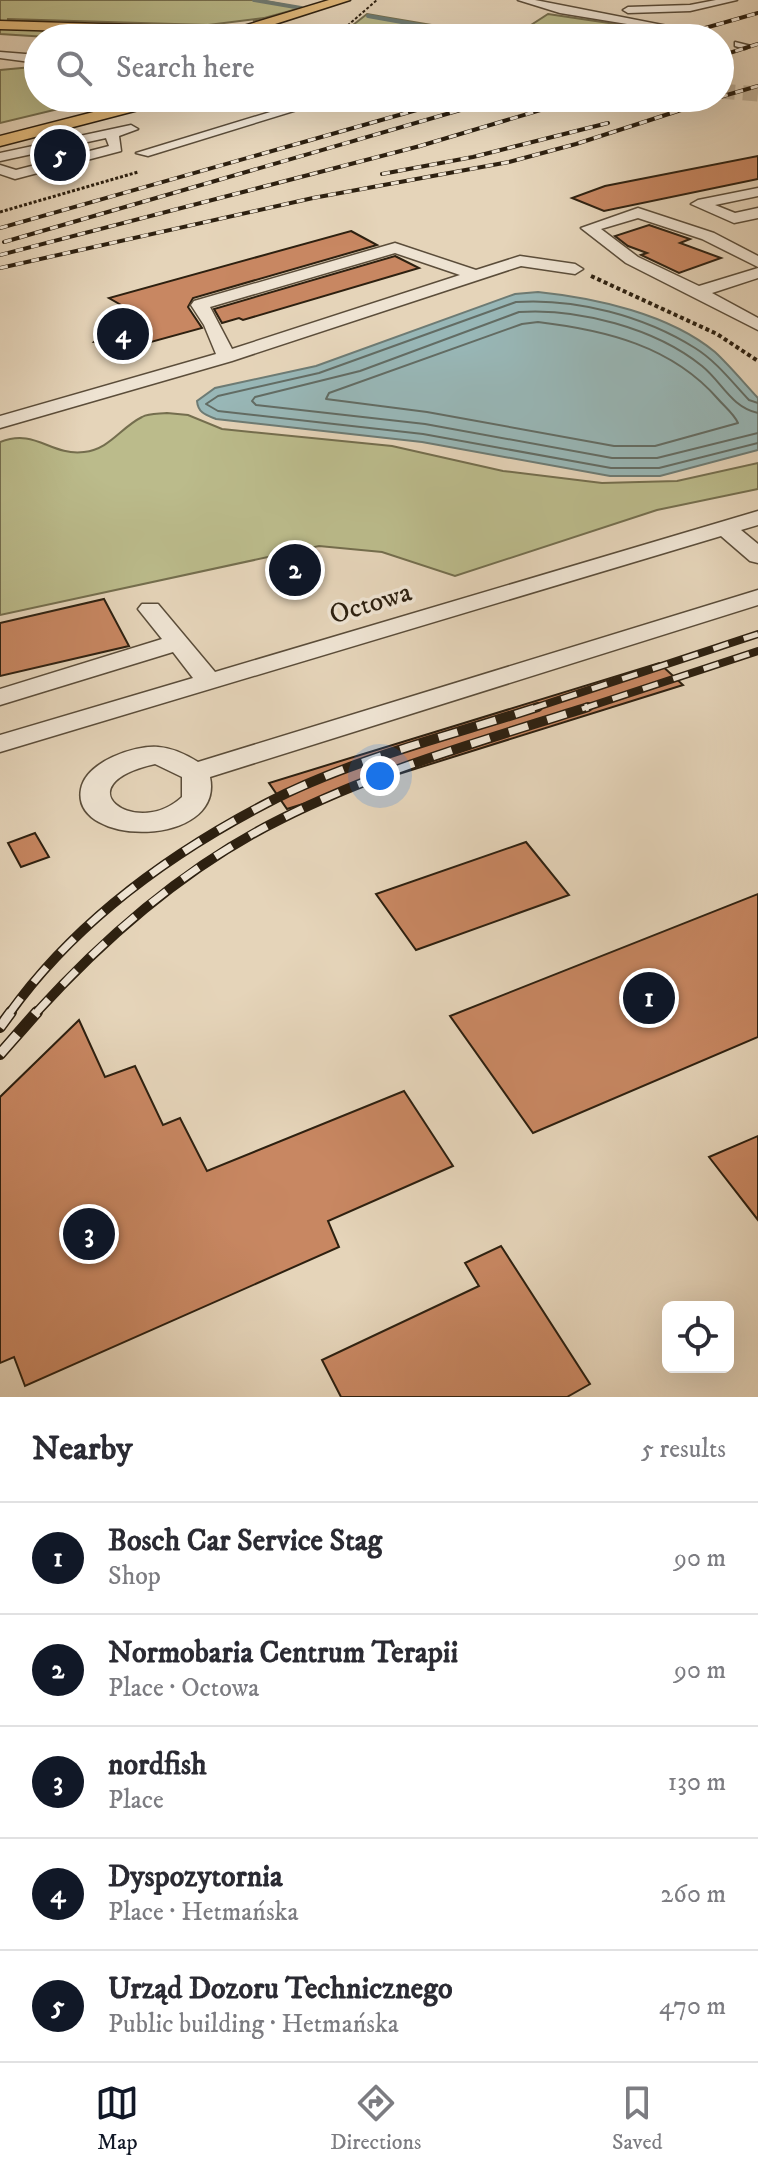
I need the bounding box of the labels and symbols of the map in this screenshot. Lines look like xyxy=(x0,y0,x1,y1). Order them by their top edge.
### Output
pin: 5 xyxy=(34,125,86,185)
pin: 4 xyxy=(97,304,149,364)
pin: 2 xyxy=(269,540,321,600)
street label: Octowa xyxy=(325,574,416,632)
your location xyxy=(360,756,400,796)
pin: 1 xyxy=(623,968,675,1028)
pin: 3 xyxy=(63,1204,115,1264)

